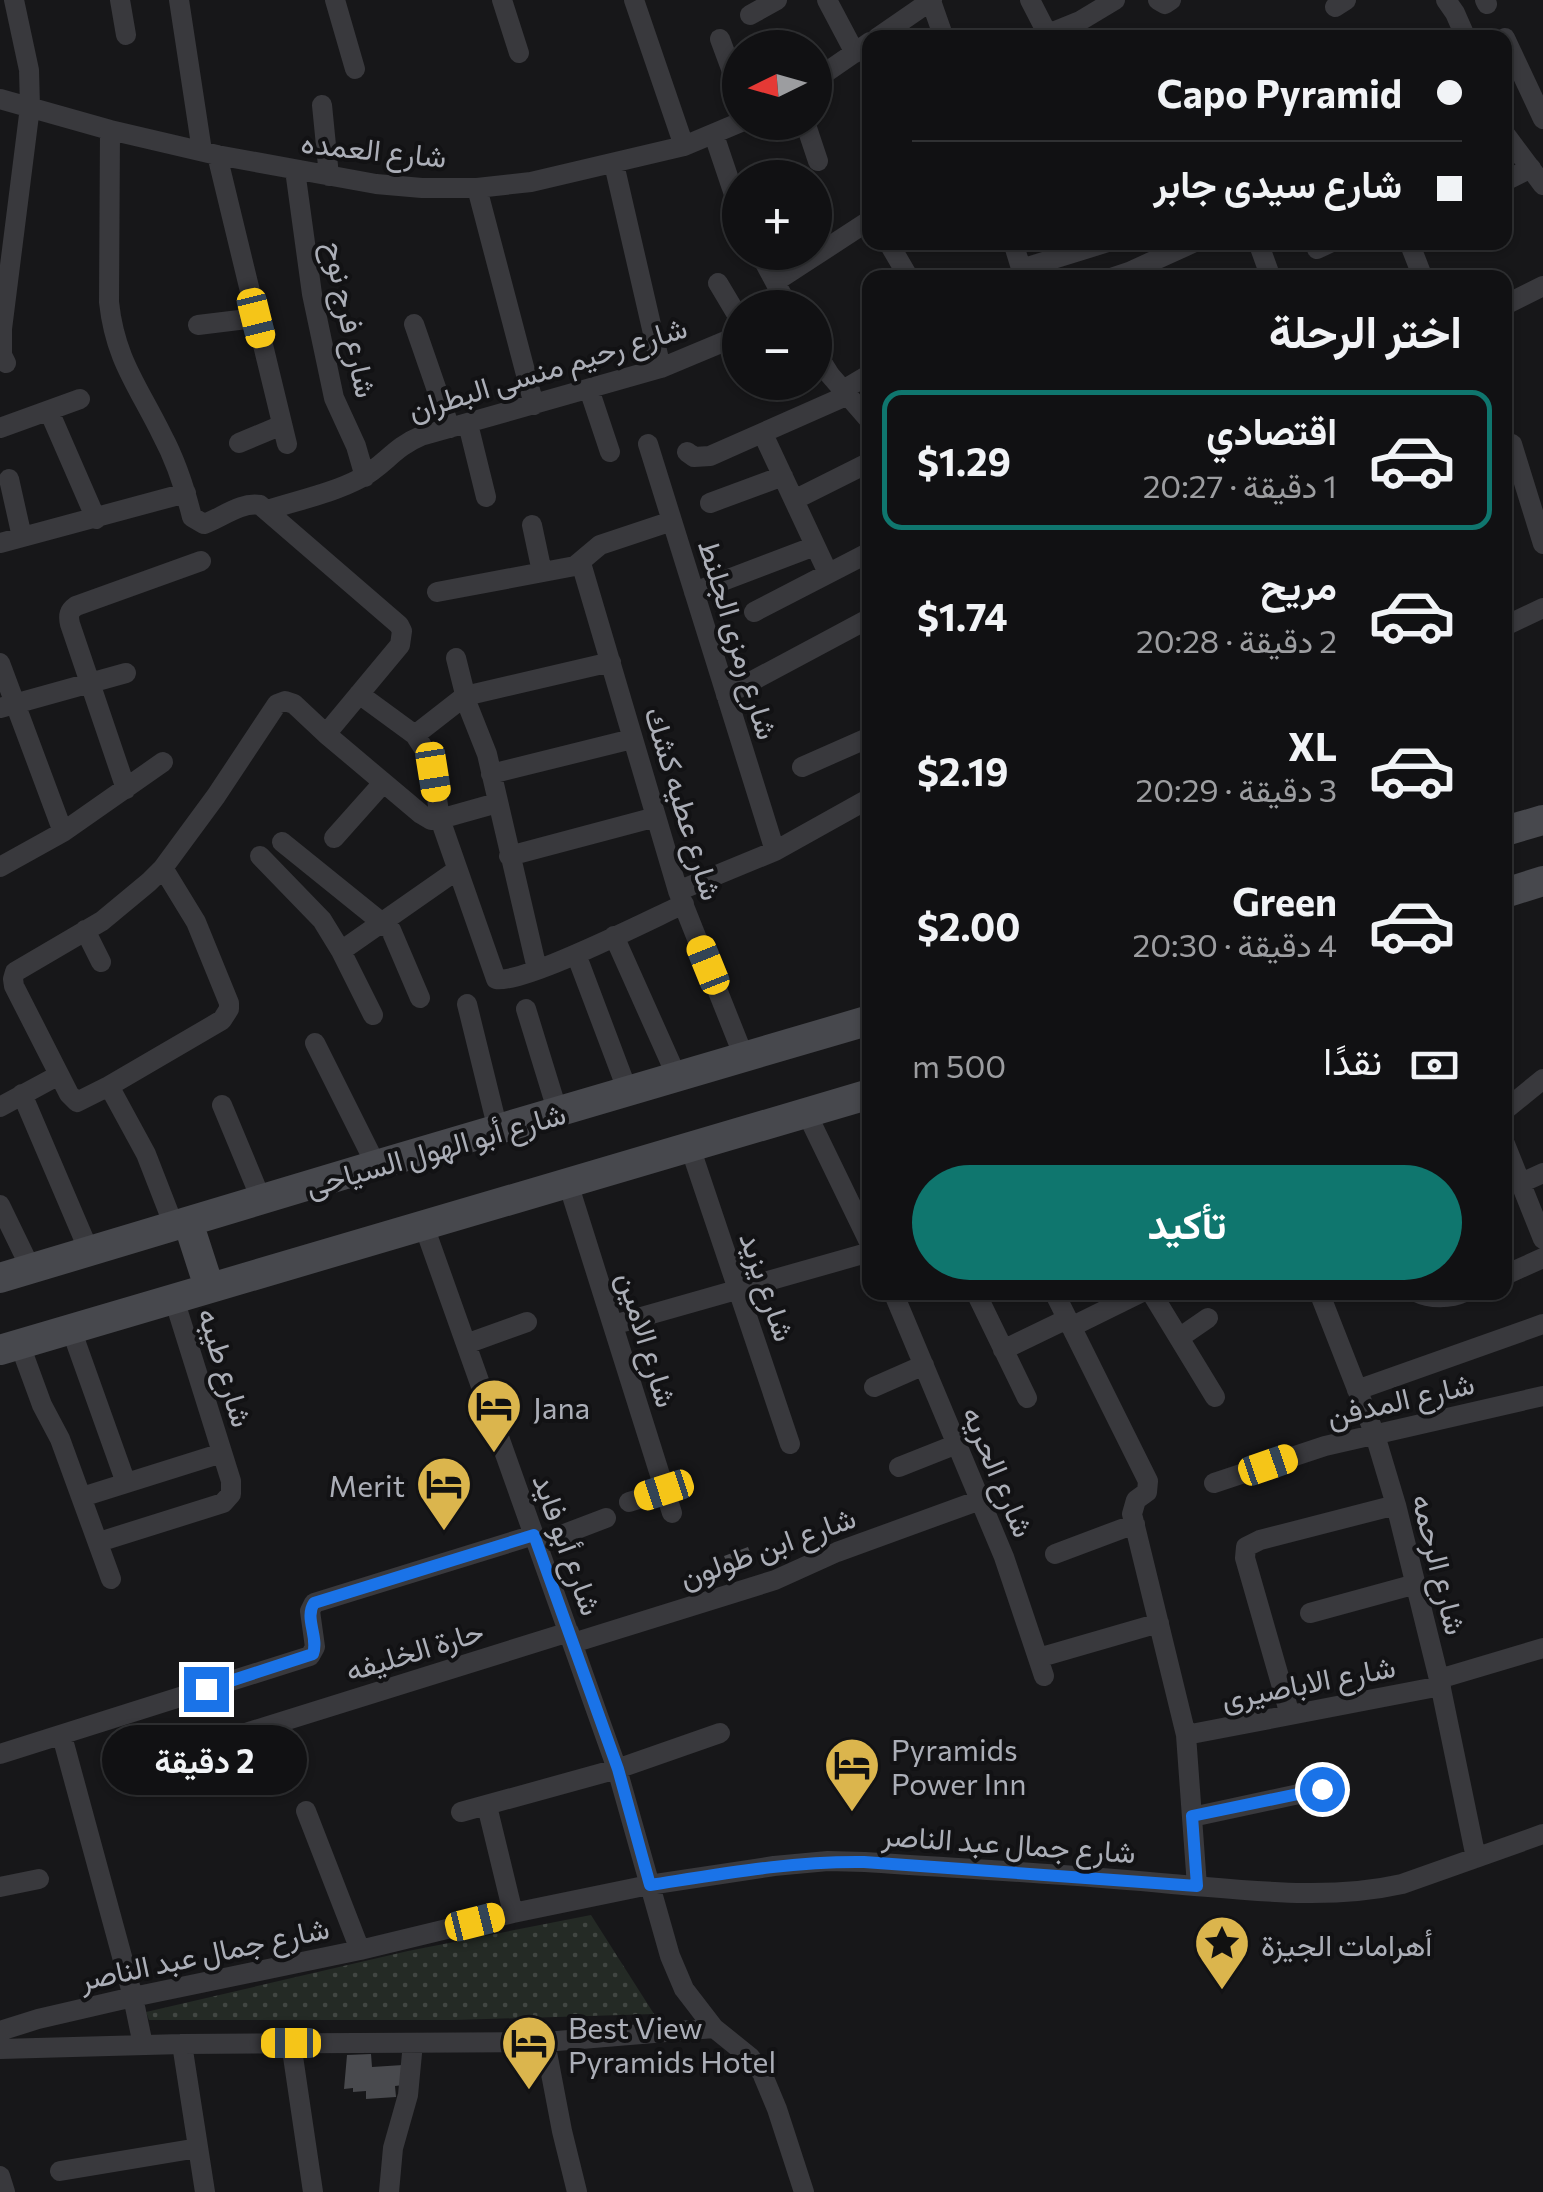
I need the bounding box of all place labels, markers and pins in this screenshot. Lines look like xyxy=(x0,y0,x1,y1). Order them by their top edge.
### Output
hotel icon: Jana xyxy=(464,1376,524,1455)
place label: Jana xyxy=(533,1388,590,1425)
hotel icon: Merit xyxy=(414,1454,474,1533)
place label: Merit xyxy=(329,1466,405,1503)
place label: Pyramids Power Inn xyxy=(891,1730,1027,1801)
hotel icon: Pyramids Power Inn xyxy=(822,1735,882,1814)
place icon: أهرامات الجيزة xyxy=(1192,1913,1252,1992)
place label: أهرامات الجيزة xyxy=(1261,1925,1432,1964)
place label: Best View Pyramids Hotel xyxy=(568,2008,776,2079)
hotel icon: Best View Pyramids Hotel xyxy=(499,2013,559,2092)

